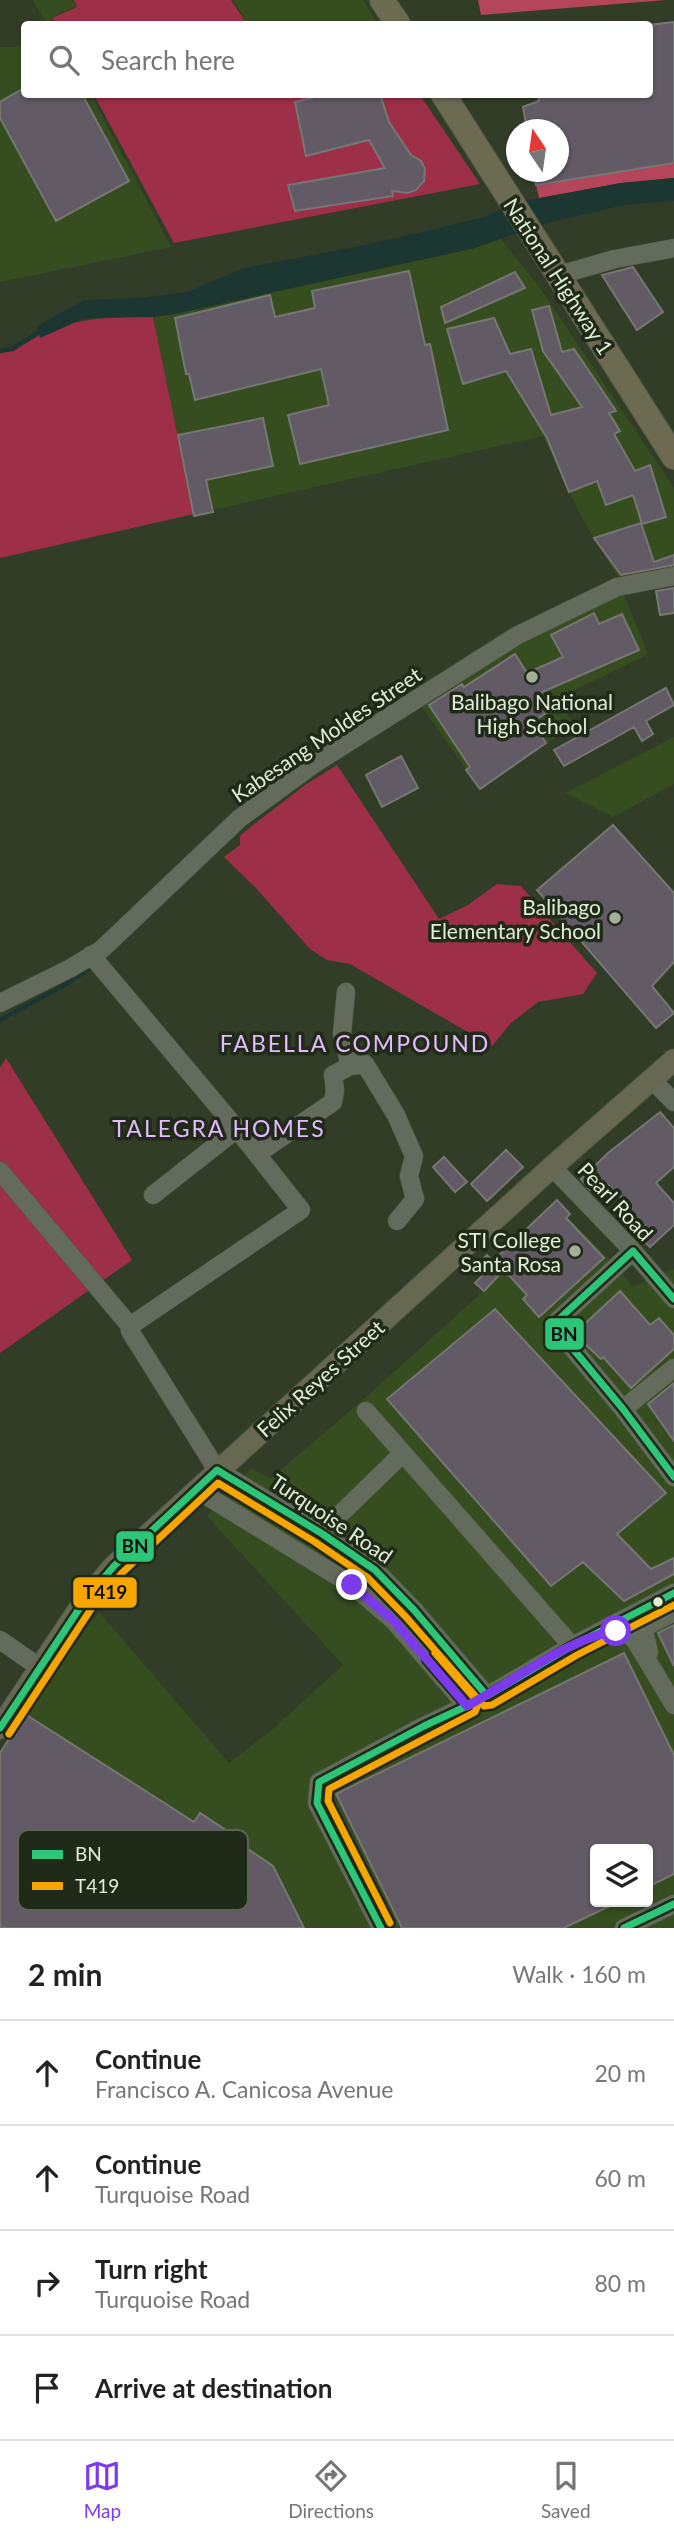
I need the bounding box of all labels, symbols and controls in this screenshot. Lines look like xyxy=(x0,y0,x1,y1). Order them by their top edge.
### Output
search box xyxy=(21,21,653,98)
icon: search xyxy=(45,41,83,79)
text: Search here xyxy=(101,44,235,76)
north arrow xyxy=(506,119,569,182)
street label: National Highway 1 xyxy=(499,193,619,359)
street label: Kabesang Moldes Street xyxy=(226,661,426,807)
marker: Balibago National High School xyxy=(524,669,540,685)
place label: Balibago National High School xyxy=(451,689,613,738)
place label: Balibago Elementary School xyxy=(430,894,601,943)
marker: Balibago Elementary School xyxy=(607,910,623,926)
district label: FABELLA COMPOUND xyxy=(220,1029,490,1057)
district label: TALEGRA HOMES xyxy=(112,1114,326,1142)
street label: Pearl Road xyxy=(573,1157,659,1245)
place label: STI College Santa Rosa xyxy=(457,1227,561,1276)
marker: STI College Santa Rosa xyxy=(567,1243,583,1259)
street label: Felix Reyes Street xyxy=(251,1314,389,1442)
line badge: BN xyxy=(544,1317,585,1351)
text: BN xyxy=(550,1322,578,1345)
street label: Turquoise Road xyxy=(266,1468,398,1568)
line badge: BN xyxy=(115,1530,155,1563)
text: BN xyxy=(121,1534,149,1557)
route end xyxy=(336,1569,367,1600)
line badge: T419 xyxy=(72,1576,138,1609)
text: T419 xyxy=(83,1580,127,1603)
unlabelled marker xyxy=(651,1595,665,1609)
route start xyxy=(600,1615,631,1646)
legend xyxy=(18,1830,248,1910)
text: BN xyxy=(75,1842,102,1865)
map controls xyxy=(590,1844,653,1907)
button: layers xyxy=(590,1844,653,1907)
text: T419 xyxy=(75,1874,119,1897)
text: 2 min xyxy=(28,1956,102,1992)
text: Walk · 160 m xyxy=(512,1960,646,1988)
text: Continue xyxy=(95,2043,201,2075)
icon: ahead xyxy=(28,2054,66,2092)
text: 20 m xyxy=(595,2059,646,2087)
text: Francisco A. Canicosa Avenue xyxy=(95,2075,393,2103)
text: Continue xyxy=(95,2148,201,2180)
icon: ahead xyxy=(28,2159,66,2197)
text: 60 m xyxy=(595,2164,646,2192)
text: Turquoise Road xyxy=(95,2180,250,2208)
text: Turn right xyxy=(95,2253,208,2285)
icon: right xyxy=(28,2264,66,2302)
text: 80 m xyxy=(595,2269,646,2297)
text: Turquoise Road xyxy=(95,2285,250,2313)
icon: arrive xyxy=(28,2369,66,2407)
text: Arrive at destination xyxy=(95,2372,332,2404)
tab: Map xyxy=(83,2457,121,2522)
tab: Directions xyxy=(288,2457,374,2522)
tab: Saved xyxy=(541,2457,591,2522)

